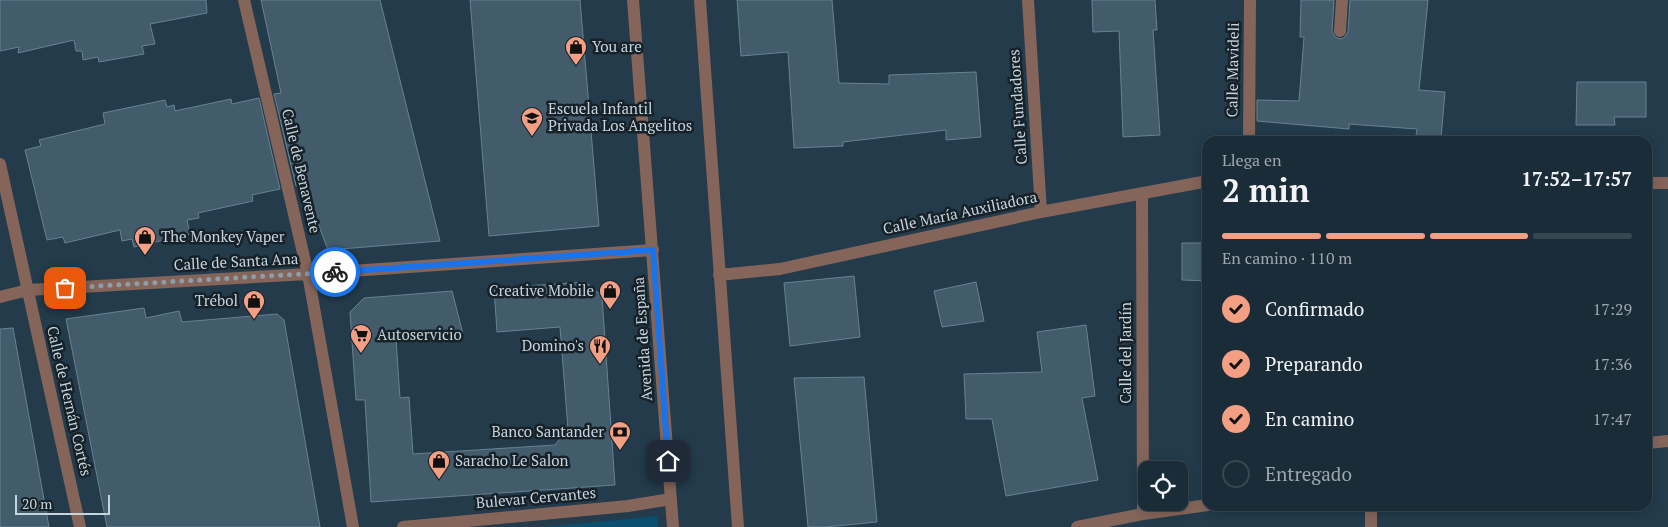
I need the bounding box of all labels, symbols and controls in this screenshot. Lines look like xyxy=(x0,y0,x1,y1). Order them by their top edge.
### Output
street label: Calle Mavideli xyxy=(1221,22,1243,118)
shop icon: You are xyxy=(564,35,588,66)
place label: You are xyxy=(592,36,642,56)
street label: Calle Fundadores xyxy=(1003,49,1031,165)
place label: Escuela Infantil Privada Los Angelitos xyxy=(548,98,692,135)
school or university icon: Escuela Infantil Privada Los Angelitos xyxy=(520,106,544,137)
street label: Calle de Benavente xyxy=(278,107,326,235)
text: Llega en xyxy=(1222,149,1282,171)
text: 17:52–17:57 xyxy=(1521,166,1632,191)
text: 2 min xyxy=(1222,169,1310,211)
street label: Calle María Auxiliadora xyxy=(881,186,1039,238)
shop icon: The Monkey Vaper xyxy=(133,225,157,256)
place label: The Monkey Vaper xyxy=(161,226,285,246)
courier xyxy=(310,247,360,297)
text: En camino · 110 m xyxy=(1222,247,1352,269)
street label: Calle de Santa Ana xyxy=(173,248,299,274)
icon: bike xyxy=(321,258,349,286)
pin xyxy=(44,267,86,309)
icon: bag xyxy=(51,274,79,302)
street label: Avenida de España xyxy=(628,276,656,402)
shop icon: Creative Mobile xyxy=(598,279,622,310)
place label: Creative Mobile xyxy=(489,280,594,300)
shop icon: Trébol xyxy=(242,289,266,320)
place label: Trébol xyxy=(195,290,238,310)
icon: check xyxy=(1222,295,1250,323)
text: Confirmado xyxy=(1265,296,1364,321)
text: 17:29 xyxy=(1593,298,1632,320)
street label: Calle del Jardín xyxy=(1115,302,1135,404)
supermarket icon: Autoservicio xyxy=(349,323,373,354)
street label: Calle de Hernán Cortés xyxy=(43,324,97,478)
place label: Autoservicio xyxy=(377,324,462,344)
restaurant icon: Domino's xyxy=(588,334,612,365)
place label: Domino's xyxy=(522,335,584,355)
icon: check xyxy=(1222,350,1250,378)
text: Preparando xyxy=(1265,351,1363,376)
text: 17:36 xyxy=(1593,353,1632,375)
icon: check xyxy=(1222,405,1250,433)
text: En camino xyxy=(1265,406,1354,431)
text: 17:47 xyxy=(1593,408,1632,430)
bank icon: Banco Santander xyxy=(608,420,632,451)
place label: Banco Santander xyxy=(491,421,604,441)
pin xyxy=(647,440,689,482)
icon: home xyxy=(654,447,682,475)
shop icon: Saracho Le Salon xyxy=(427,449,451,480)
place label: Saracho Le Salon xyxy=(455,450,569,470)
map controls xyxy=(1138,461,1188,511)
button: locate xyxy=(1138,461,1188,511)
text: Entregado xyxy=(1265,461,1352,486)
street label: Bulevar Cervantes xyxy=(475,482,597,512)
scale bar xyxy=(15,492,110,515)
text: 20 m xyxy=(22,494,52,513)

